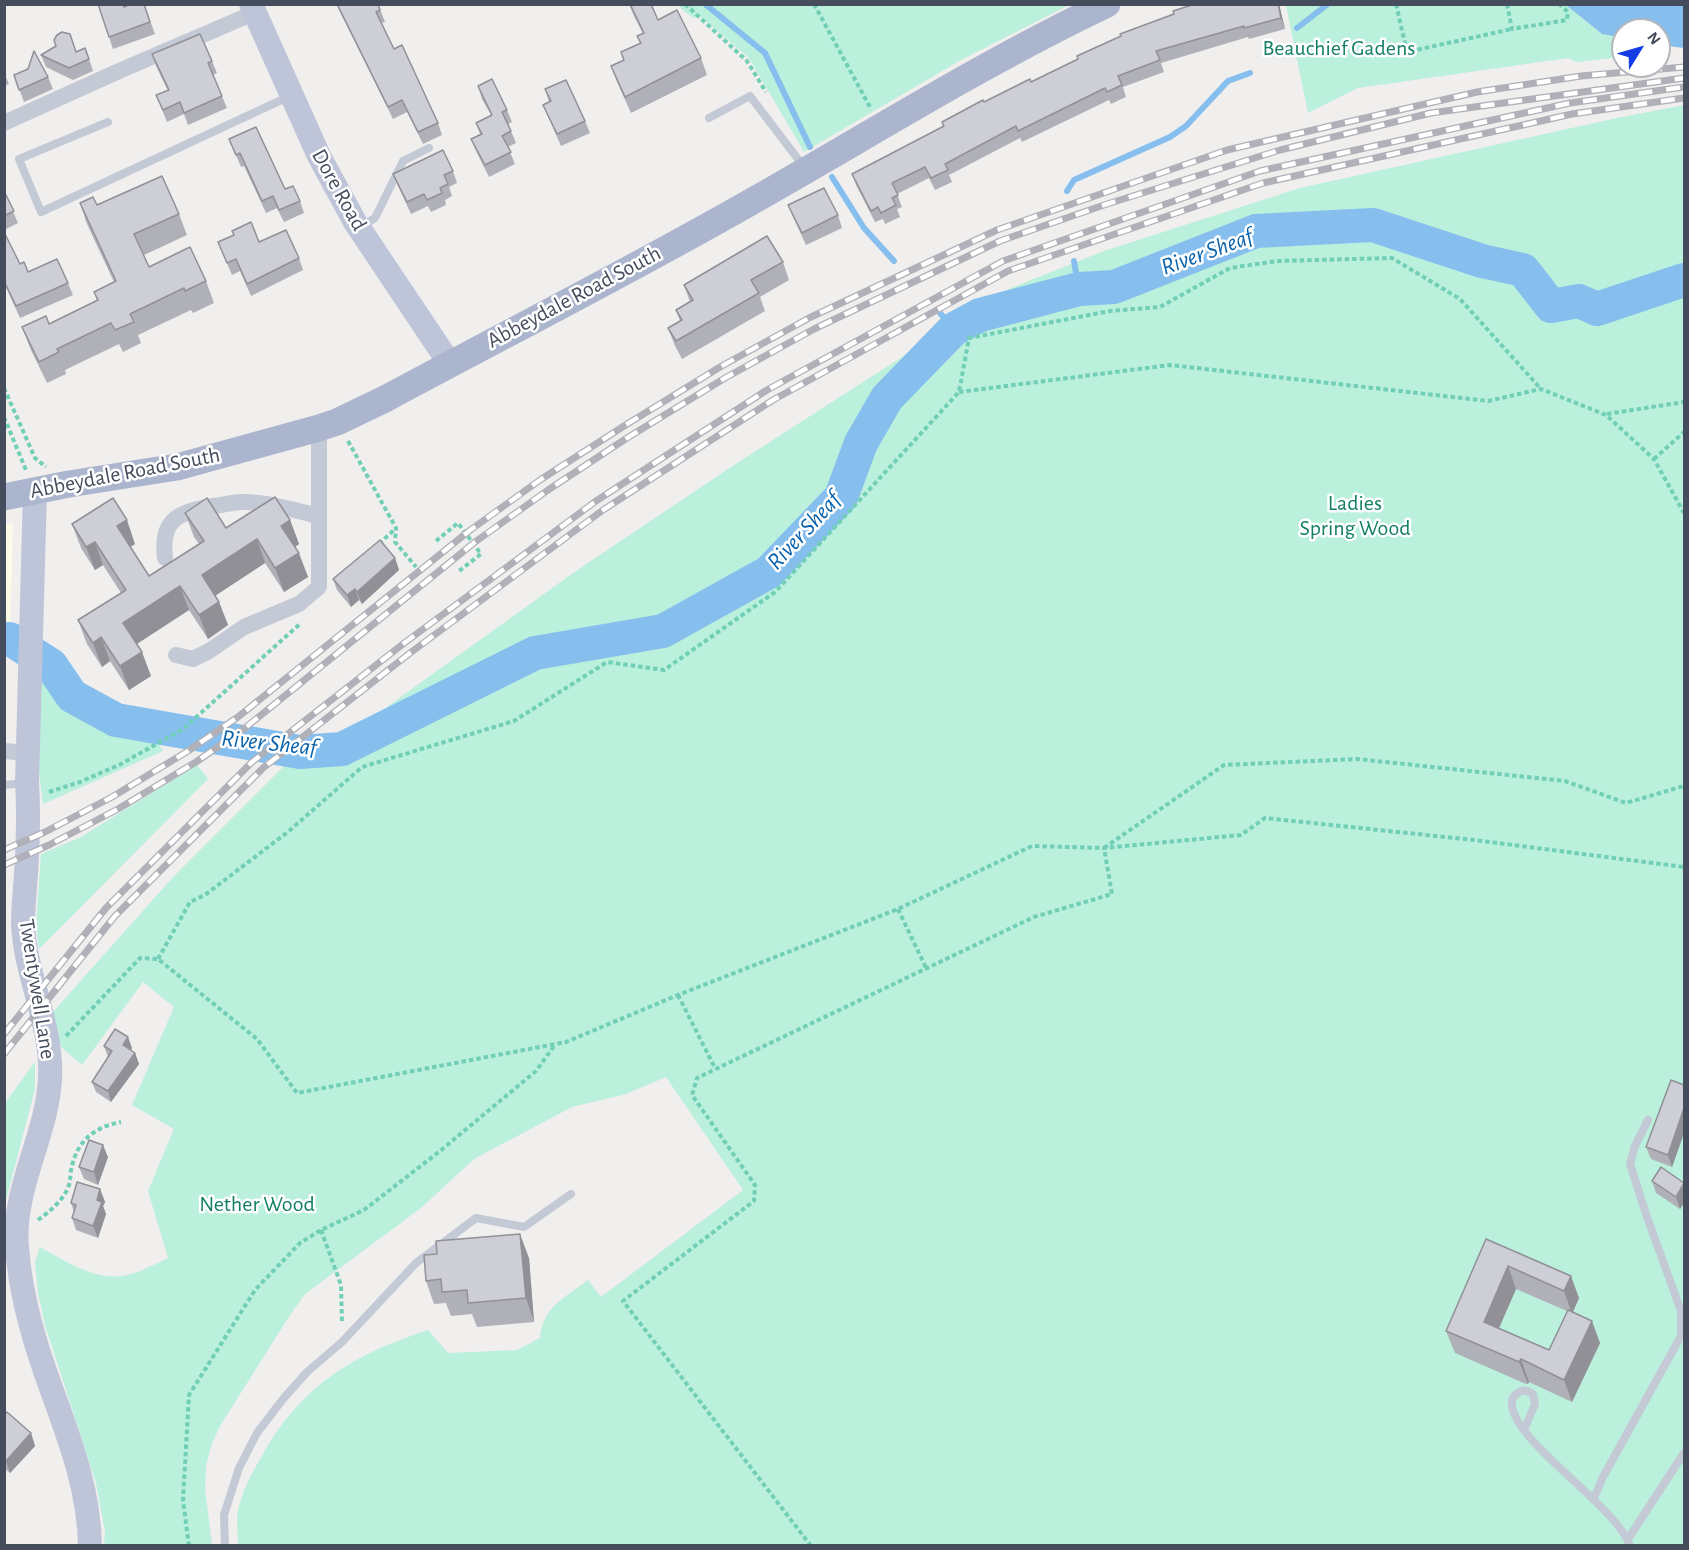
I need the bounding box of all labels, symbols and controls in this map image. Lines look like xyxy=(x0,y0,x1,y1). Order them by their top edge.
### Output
north arrow xyxy=(1611,18,1671,78)
text: N xyxy=(1644,29,1664,48)
park label: Beauchief Gadens xyxy=(1263,35,1415,61)
street label: Dore Road xyxy=(306,145,372,235)
water label: River Sheaf xyxy=(1157,222,1257,282)
street label: Abbeydale Road South xyxy=(483,240,665,354)
street label: Abbeydale Road South xyxy=(28,442,222,504)
water label: River Sheaf xyxy=(761,486,847,576)
park label: Ladies Spring Wood xyxy=(1299,490,1411,542)
water label: River Sheaf xyxy=(220,724,318,762)
street label: Twentywell Lane xyxy=(13,917,61,1061)
park label: Nether Wood xyxy=(199,1191,315,1217)

